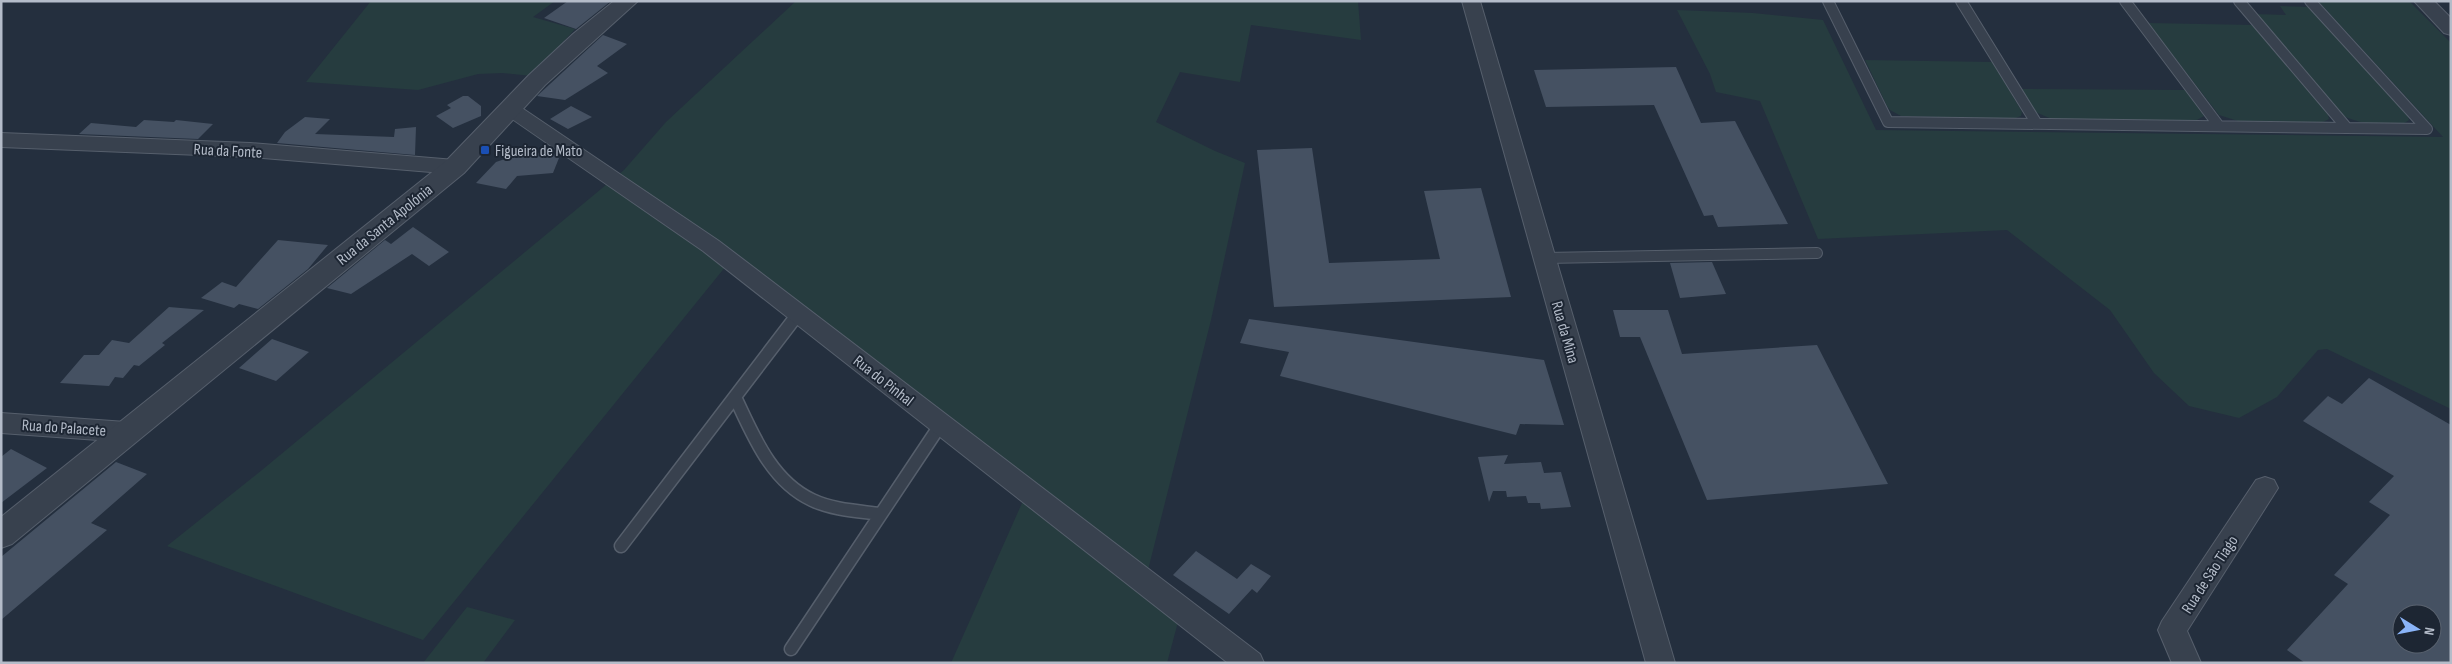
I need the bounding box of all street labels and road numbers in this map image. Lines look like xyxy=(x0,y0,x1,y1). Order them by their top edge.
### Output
street label: Rua da Fonte xyxy=(193,140,263,163)
street label: Rua da Santa Apolónia xyxy=(333,181,437,270)
street label: Rua da Mina xyxy=(1547,299,1582,366)
street label: Rua do Pinhal xyxy=(849,352,917,411)
street label: Rua do Palacete xyxy=(21,416,107,441)
street label: Rua de São Tiago xyxy=(2178,532,2243,617)

